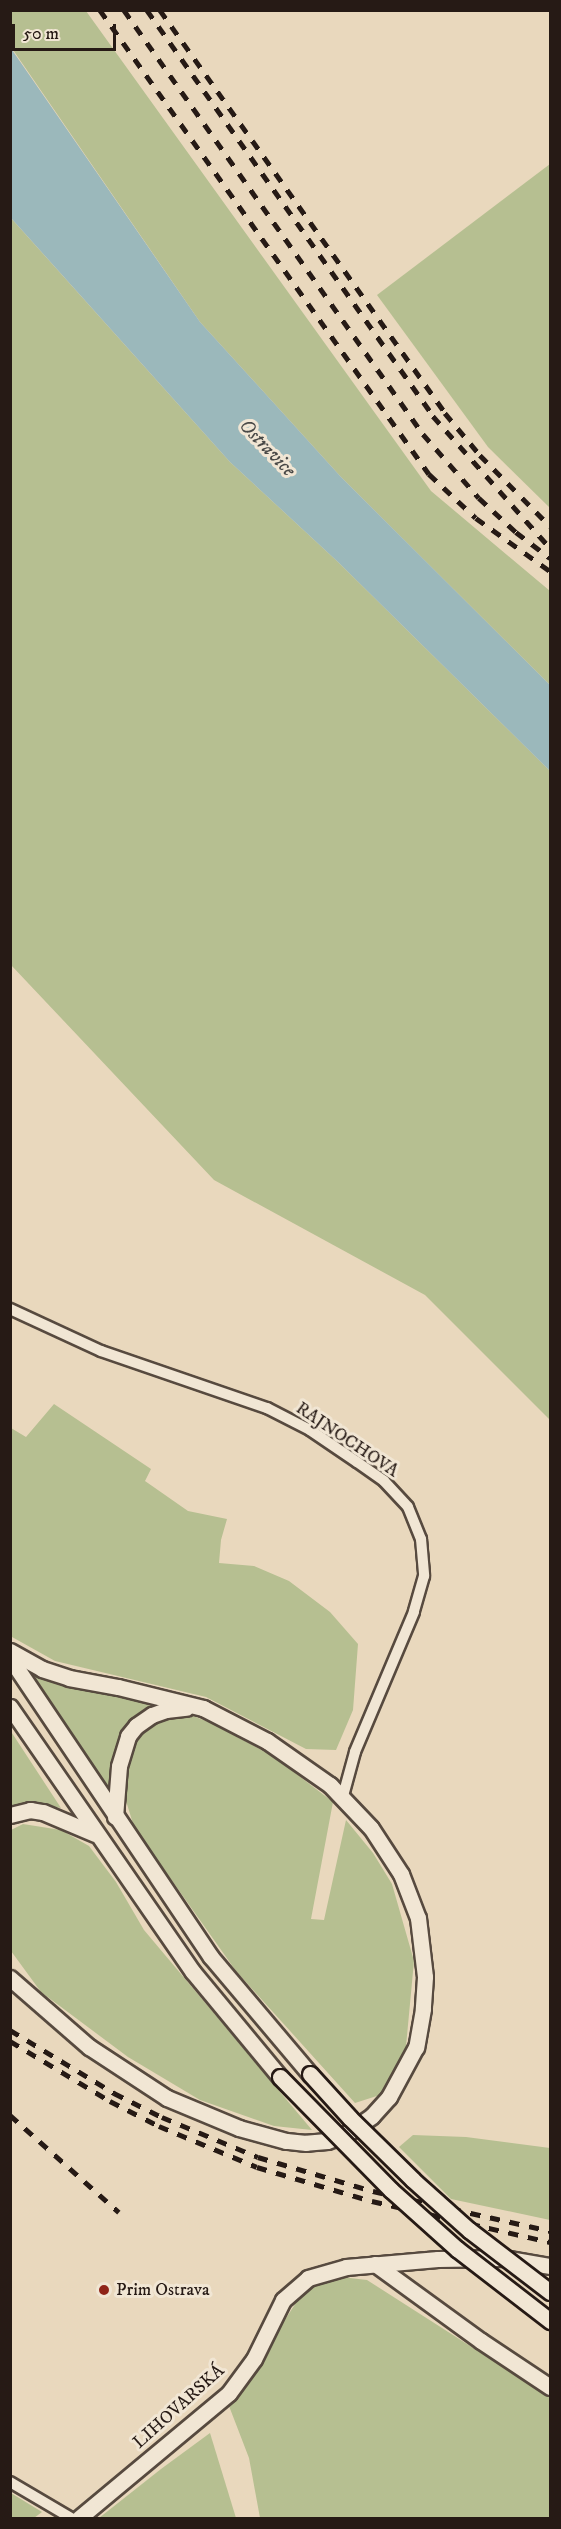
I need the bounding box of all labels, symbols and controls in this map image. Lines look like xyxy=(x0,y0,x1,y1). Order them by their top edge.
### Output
scale bar xyxy=(15,12,118,50)
text: 50 m xyxy=(23,23,59,45)
water label: Ostravice xyxy=(234,414,300,482)
street label: RAJNOCHOVA xyxy=(292,1398,402,1482)
place label: Prim Ostrava xyxy=(116,2279,210,2301)
marker: Prim Ostrava xyxy=(97,2283,111,2297)
street label: LIHOVARSKÁ xyxy=(129,2360,229,2454)

